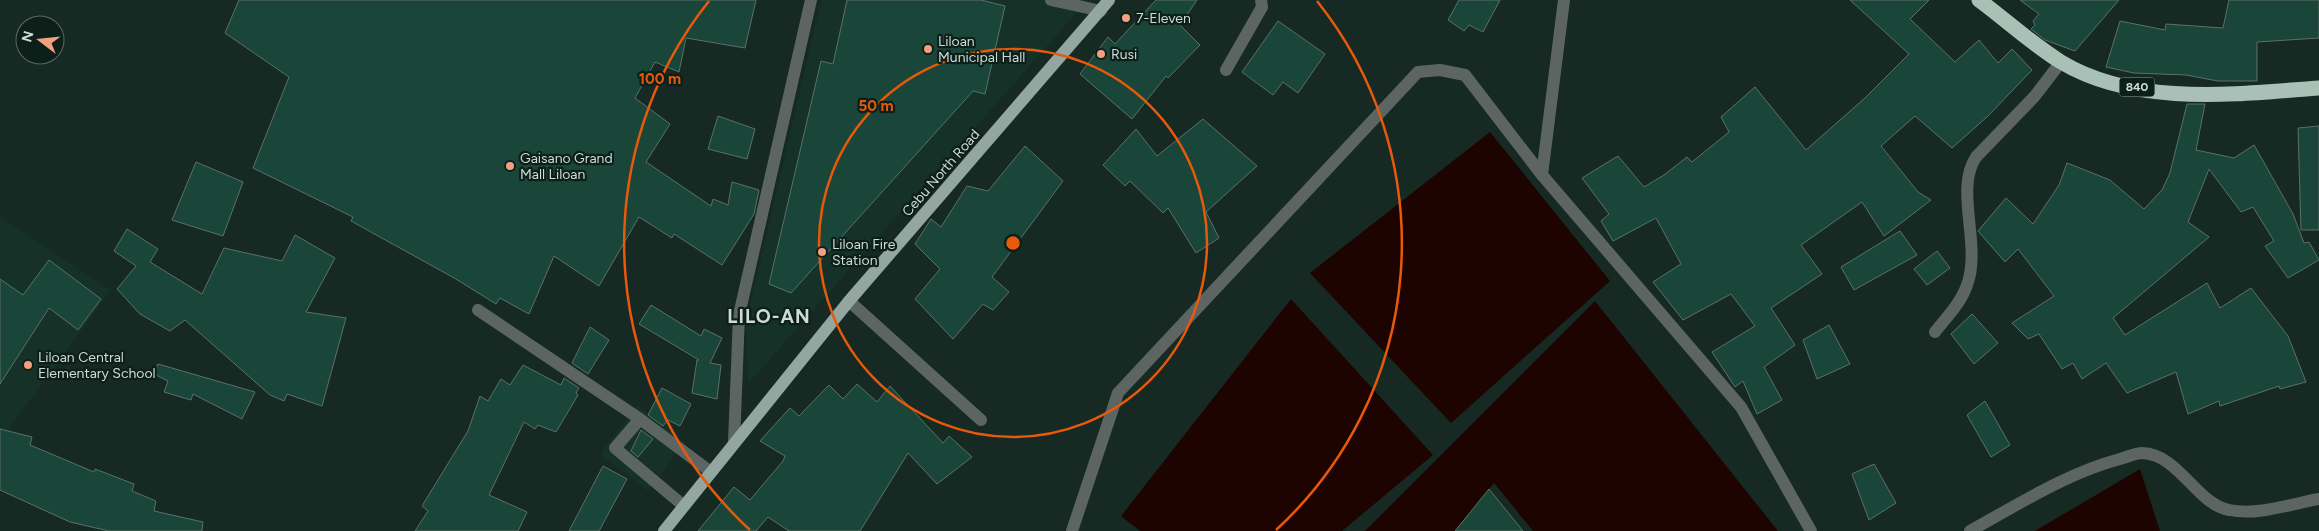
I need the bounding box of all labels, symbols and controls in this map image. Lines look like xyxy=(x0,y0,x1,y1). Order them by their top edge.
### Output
place label: 7-Eleven xyxy=(1136,10,1191,27)
marker: 7-Eleven xyxy=(1120,12,1132,24)
north arrow xyxy=(15,15,65,65)
text: N xyxy=(18,29,38,44)
place label: Liloan Municipal Hall xyxy=(938,33,1025,66)
marker: Liloan Municipal Hall xyxy=(922,43,934,55)
place label: Rusi xyxy=(1111,46,1137,63)
marker: Rusi xyxy=(1095,48,1107,60)
text: 100 m xyxy=(639,70,681,88)
road number: 840 xyxy=(2120,77,2154,96)
text: 50 m xyxy=(858,97,894,115)
street label: Cebu North Road xyxy=(899,126,983,220)
place label: Gaisano Grand Mall Liloan xyxy=(520,150,613,183)
marker: Gaisano Grand Mall Liloan xyxy=(504,160,516,172)
centre of rings xyxy=(1004,234,1022,252)
place label: Liloan Fire Station xyxy=(832,236,896,269)
marker: Liloan Fire Station xyxy=(816,246,828,258)
district label: LILO-AN xyxy=(727,305,811,328)
place label: Liloan Central Elementary School xyxy=(38,349,156,382)
marker: Liloan Central Elementary School xyxy=(22,359,34,371)

